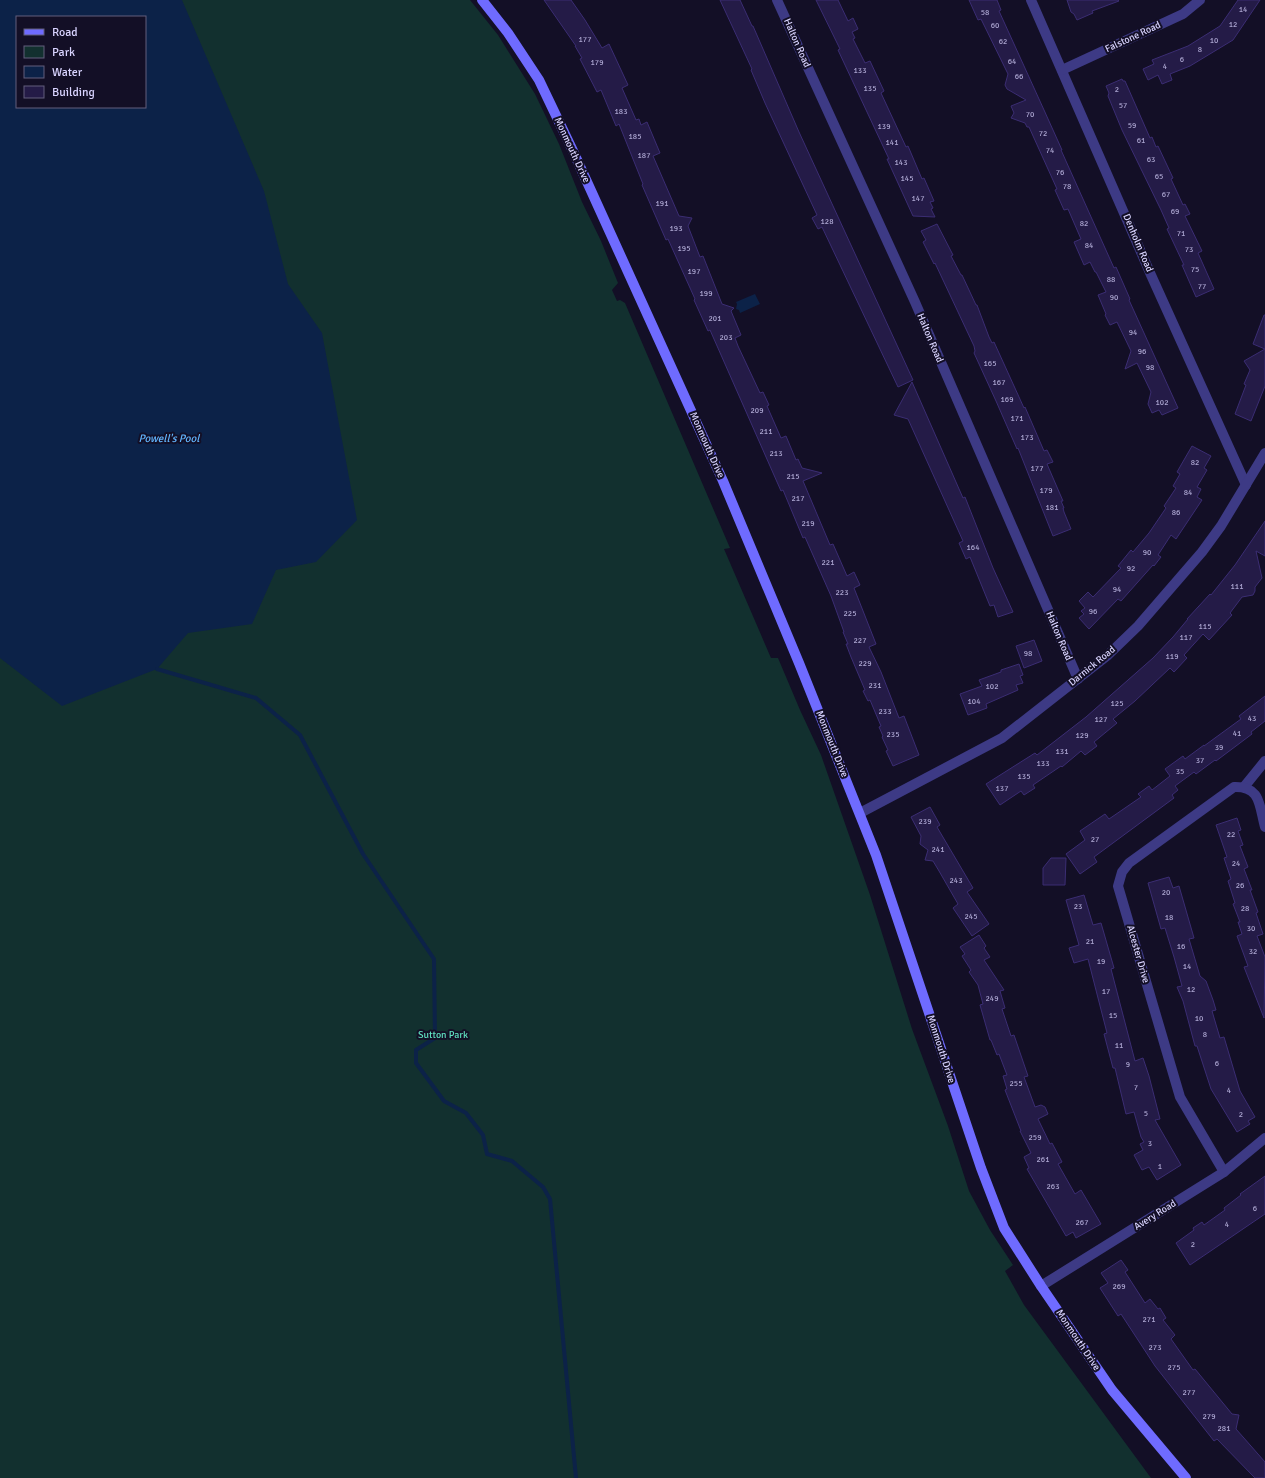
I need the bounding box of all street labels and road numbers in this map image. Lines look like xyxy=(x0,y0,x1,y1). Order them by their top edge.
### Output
street label: Halton Road xyxy=(781,17,813,69)
street label: Falstone Road xyxy=(1103,19,1163,55)
street label: Monmouth Drive xyxy=(552,115,592,185)
street label: Denholm Road xyxy=(1120,212,1156,274)
street label: Halton Road xyxy=(914,312,946,364)
street label: Monmouth Drive xyxy=(687,410,727,480)
street label: Halton Road xyxy=(1043,610,1075,662)
street label: Darnick Road xyxy=(1066,644,1118,688)
street label: Monmouth Drive xyxy=(813,709,851,779)
street label: Alcester Drive xyxy=(1124,924,1152,984)
street label: Monmouth Drive xyxy=(924,1013,958,1085)
street label: Avery Road xyxy=(1132,1197,1178,1233)
street label: Monmouth Drive xyxy=(1053,1307,1103,1373)

